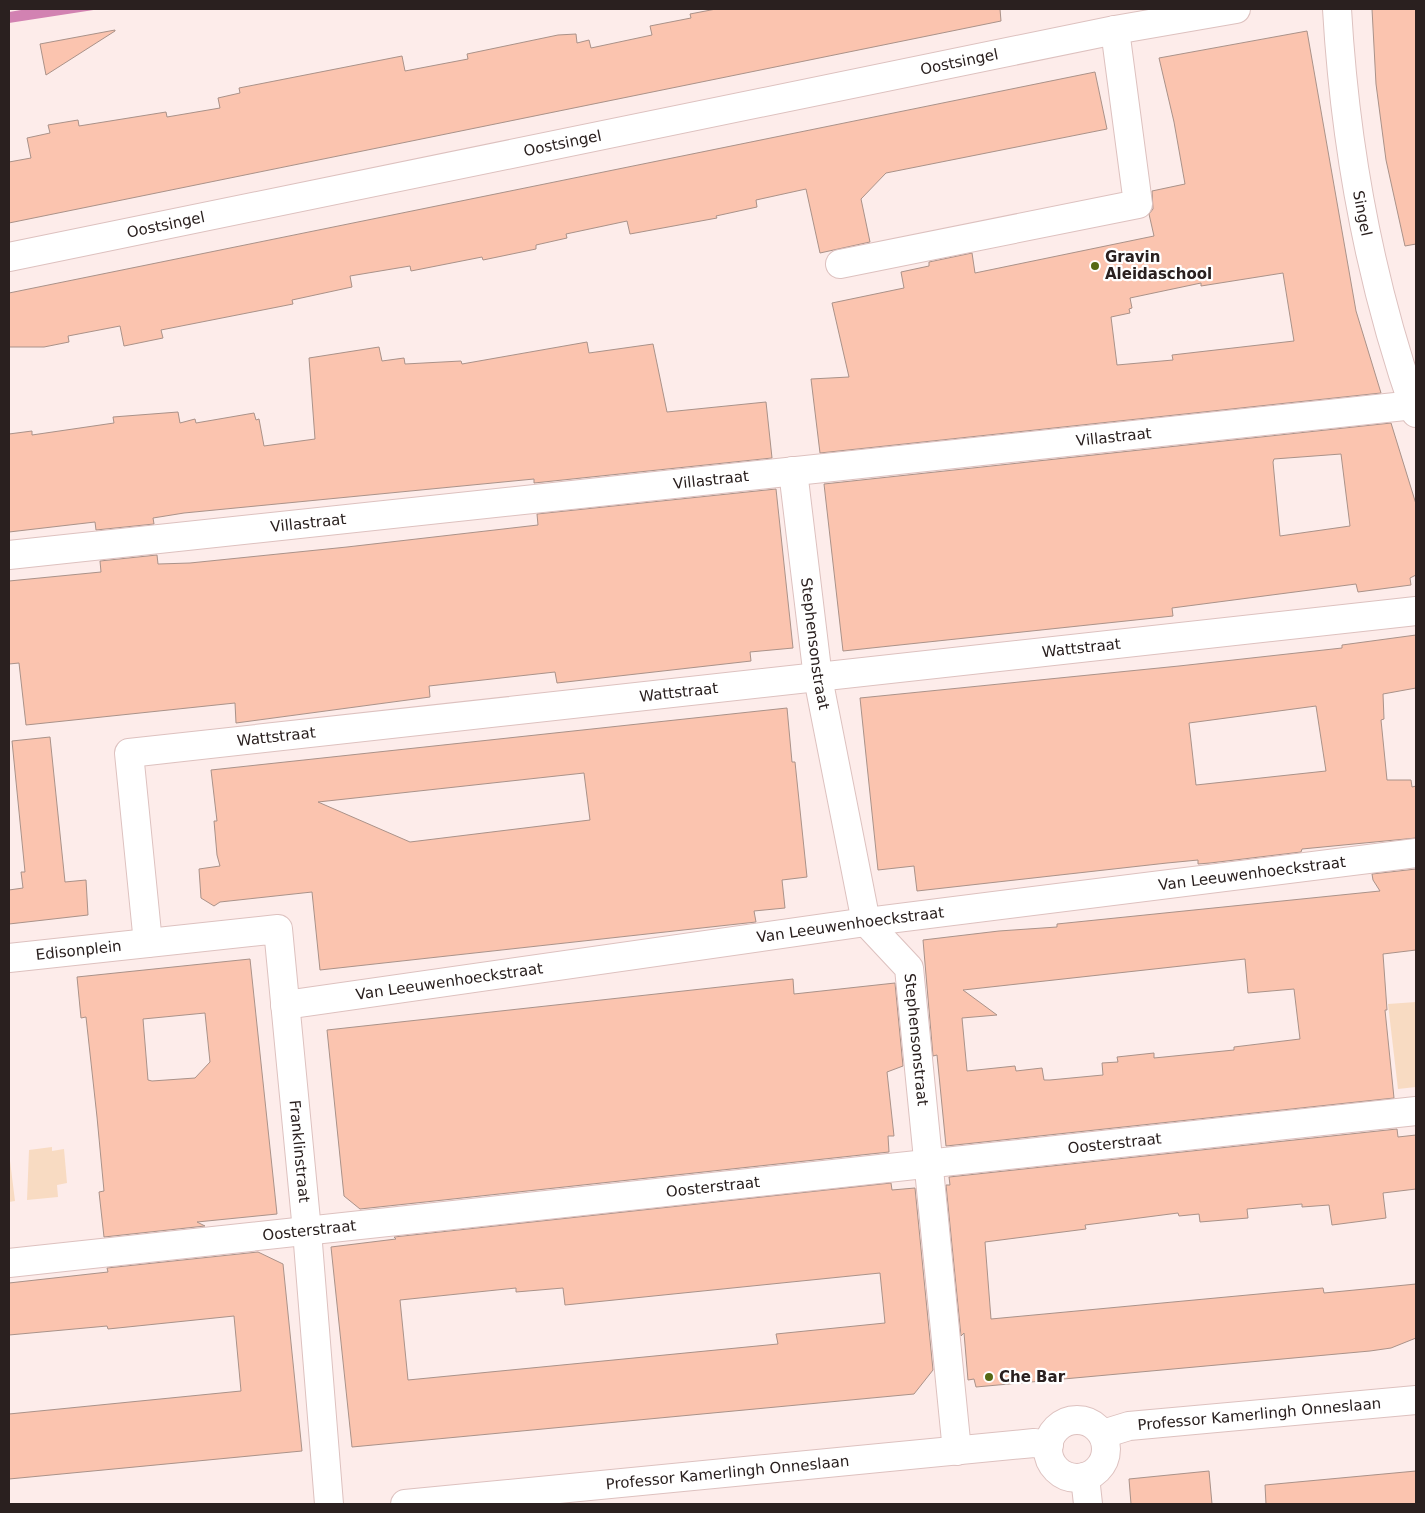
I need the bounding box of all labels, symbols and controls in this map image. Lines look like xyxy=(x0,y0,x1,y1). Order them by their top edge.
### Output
street label: Oostsingel xyxy=(919,45,1000,79)
street label: Oostsingel xyxy=(522,127,603,160)
street label: Singel xyxy=(1349,189,1375,238)
street label: Oostsingel xyxy=(125,208,206,242)
place label: Gravin Aleidaschool xyxy=(1105,248,1212,283)
marker: Gravin Aleidaschool xyxy=(1089,260,1101,272)
street label: Villastraat xyxy=(1075,424,1152,450)
street label: Villastraat xyxy=(672,467,750,493)
street label: Villastraat xyxy=(270,510,347,536)
street label: Stephensonstraat xyxy=(797,577,833,711)
street label: Wattstraat xyxy=(1041,635,1122,661)
street label: Wattstraat xyxy=(638,679,719,706)
street label: Wattstraat xyxy=(236,723,317,750)
street label: Van Leeuwenhoeckstraat xyxy=(1157,853,1347,894)
street label: Van Leeuwenhoeckstraat xyxy=(756,903,945,947)
street label: Edisonplein xyxy=(35,937,122,964)
street label: Van Leeuwenhoeckstraat xyxy=(355,959,544,1004)
street label: Stephensonstraat xyxy=(901,972,932,1107)
street label: Franklinstraat xyxy=(285,1099,313,1204)
street label: Oosterstraat xyxy=(1067,1130,1163,1158)
street label: Oosterstraat xyxy=(665,1173,761,1201)
street label: Oosterstraat xyxy=(261,1217,357,1245)
place label: Che Bar xyxy=(999,1368,1066,1386)
marker: Che Bar xyxy=(983,1371,995,1383)
street label: Professor Kamerlingh Onneslaan xyxy=(1137,1394,1382,1434)
street label: Professor Kamerlingh Onneslaan xyxy=(605,1452,850,1493)

